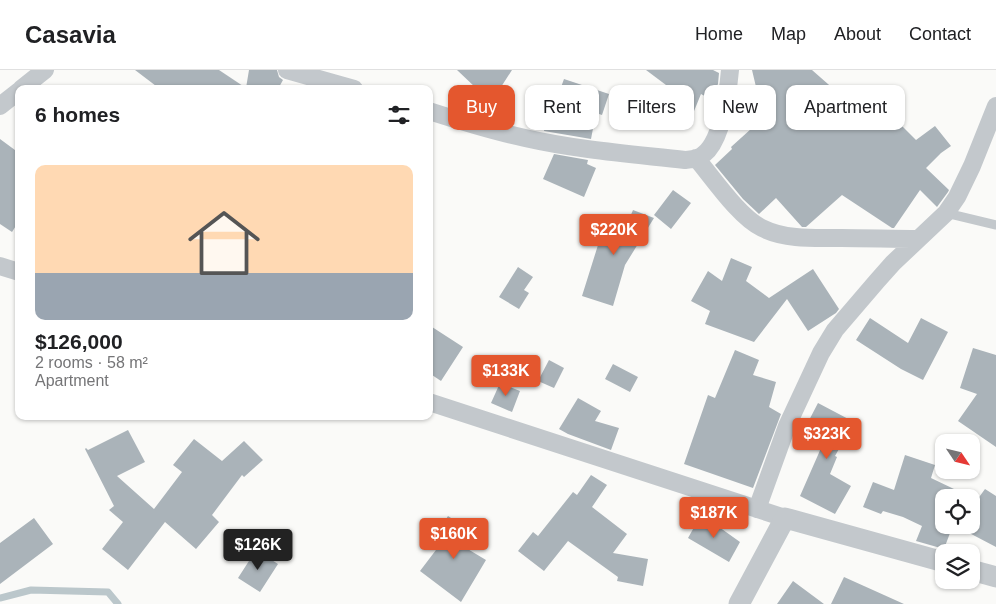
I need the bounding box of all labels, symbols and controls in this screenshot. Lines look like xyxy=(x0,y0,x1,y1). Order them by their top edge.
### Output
text: Casavia xyxy=(25,21,116,48)
text: Home xyxy=(695,24,743,44)
text: Map xyxy=(771,24,806,44)
text: About xyxy=(834,24,881,44)
text: Contact xyxy=(909,24,971,44)
chip: Buy xyxy=(448,85,515,130)
chip: Rent xyxy=(525,85,599,130)
chip: Filters xyxy=(609,85,694,130)
chip: New xyxy=(704,85,776,130)
chip: Apartment xyxy=(786,85,905,130)
icon: filters xyxy=(385,101,413,129)
text: 6 homes xyxy=(35,103,120,126)
icon: home xyxy=(179,198,269,288)
pin: $220K xyxy=(579,214,649,256)
text: $220K xyxy=(590,221,638,238)
text: $126,000 xyxy=(35,330,123,353)
text: 2 rooms · 58 m² xyxy=(35,354,148,371)
pin: $133K xyxy=(471,354,541,397)
text: $133K xyxy=(482,362,530,379)
text: Apartment xyxy=(35,372,109,389)
pin: $323K xyxy=(792,418,862,460)
text: $323K xyxy=(803,425,851,442)
north arrow xyxy=(935,434,980,479)
map controls xyxy=(935,434,980,589)
button: locate xyxy=(935,489,980,534)
pin: $187K xyxy=(679,496,749,539)
text: $187K xyxy=(690,504,738,521)
pin: $160K xyxy=(419,518,489,560)
text: $160K xyxy=(430,525,478,542)
pin: $126K xyxy=(223,528,293,571)
text: $126K xyxy=(234,536,282,553)
button: layers xyxy=(935,544,980,589)

